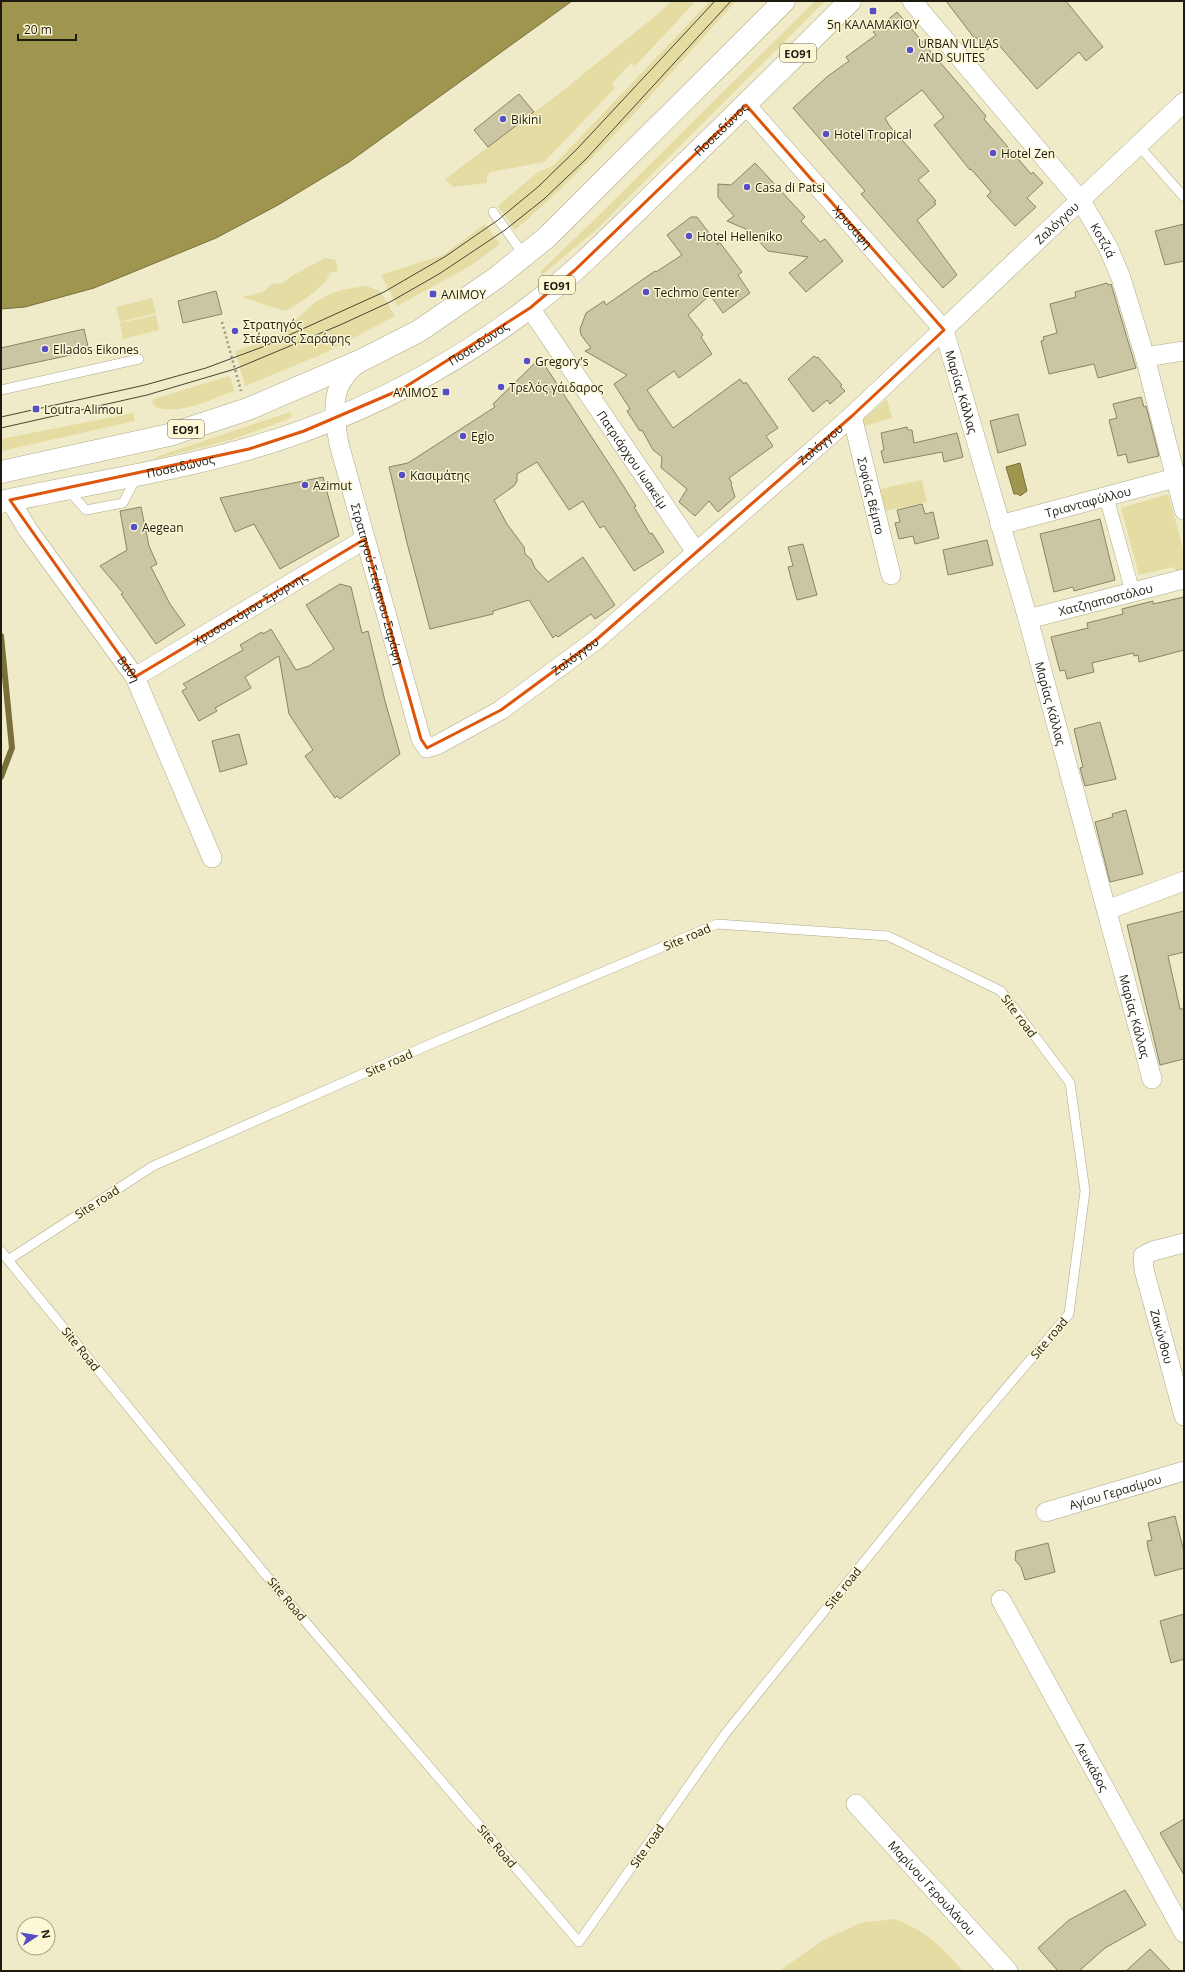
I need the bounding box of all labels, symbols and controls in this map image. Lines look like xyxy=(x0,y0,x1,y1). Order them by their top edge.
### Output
marker: 5η ΚΑΛΑΜΑΚΙΟΥ xyxy=(868,6,878,16)
scale bar xyxy=(18,16,76,42)
place label: 5η ΚΑΛΑΜΑΚΙΟΥ xyxy=(827,16,919,33)
text: 20 m xyxy=(24,21,52,38)
place label: URBAN VILLAS AND SUITES xyxy=(918,35,999,66)
road number: ΕΟ91 xyxy=(780,44,816,62)
marker: URBAN VILLAS AND SUITES xyxy=(905,45,915,55)
street label: Ποσειδώνος xyxy=(690,99,751,159)
place label: Bikini xyxy=(511,111,542,128)
marker: Bikini xyxy=(498,114,508,124)
place label: Hotel Tropical xyxy=(834,126,912,143)
marker: Hotel Tropical xyxy=(821,129,831,139)
place label: Hotel Zen xyxy=(1001,145,1055,162)
marker: Hotel Zen xyxy=(988,148,998,158)
place label: Casa di Patsi xyxy=(755,179,825,196)
marker: Casa di Patsi xyxy=(742,182,752,192)
street label: Ζαλόγγου xyxy=(1031,198,1082,248)
street label: Χρυσάφη xyxy=(829,201,877,252)
street label: Κοτζιά xyxy=(1087,219,1120,261)
place label: Hotel Helleniko xyxy=(697,228,783,245)
marker: Hotel Helleniko xyxy=(684,231,694,241)
road number: ΕΟ91 xyxy=(539,276,575,294)
place label: Techmo Center xyxy=(654,284,740,301)
place label: ΑΛΙΜΟΥ xyxy=(441,286,486,303)
marker: Techmo Center xyxy=(641,287,651,297)
marker: ΑΛΙΜΟΥ xyxy=(428,289,438,299)
place label: Στρατηγός Στέφανος Σαράφης xyxy=(243,316,350,347)
street label: Ποσειδώνος xyxy=(445,317,512,369)
marker: Στρατηγός Στέφανος Σαράφης xyxy=(230,326,240,336)
place label: Ellados Eikones xyxy=(53,341,139,358)
marker: Ellados Eikones xyxy=(40,344,50,354)
street label: Μαρίας Κάλλας xyxy=(942,348,982,436)
place label: Gregory's xyxy=(535,353,589,370)
marker: Gregory's xyxy=(522,356,532,366)
place label: Τρελός γάιδαρος xyxy=(509,379,604,396)
marker: Τρελός γάιδαρος xyxy=(496,382,506,392)
place label: ΑΛΙΜΟΣ xyxy=(393,384,438,401)
marker: ΑΛΙΜΟΣ xyxy=(441,387,451,397)
place label: Loutra Alimou xyxy=(44,401,123,418)
marker: Loutra Alimou xyxy=(31,404,41,414)
street label: Πατριάρχου Ιωακείμ xyxy=(593,407,672,512)
road number: ΕΟ91 xyxy=(168,420,204,438)
street label: Ζαλόγγου xyxy=(794,420,846,468)
place label: Eglo xyxy=(471,428,494,445)
marker: Eglo xyxy=(458,431,468,441)
street label: Ποσειδώνος xyxy=(145,450,216,481)
street label: Σοφίας Βέμπο xyxy=(854,455,889,536)
place label: Κασιμάτης xyxy=(410,467,470,484)
marker: Κασιμάτης xyxy=(397,470,407,480)
place label: Azimut xyxy=(313,477,352,494)
marker: Azimut xyxy=(300,480,310,490)
street label: Τριανταφύλλου xyxy=(1043,482,1133,521)
street label: Στρατηγού Στέφανου Σαράφη xyxy=(347,501,408,666)
place label: Aegean xyxy=(142,519,184,536)
marker: Aegean xyxy=(129,522,139,532)
street label: Χρυσοστόμου Σμύρνης xyxy=(190,567,310,649)
street label: Χατζηαποστόλου xyxy=(1057,579,1154,619)
street label: Ζαλόγγου xyxy=(548,633,602,679)
street label: Βάθη xyxy=(114,652,145,685)
street label: Μαρίας Κάλλας xyxy=(1031,659,1070,747)
street label: Site road xyxy=(661,919,713,955)
street label: Μαρίας Κάλλας xyxy=(1116,972,1155,1060)
street label: Site road xyxy=(997,991,1041,1041)
street label: Site road xyxy=(363,1045,415,1081)
street label: Site road xyxy=(71,1181,123,1223)
street label: Ζακύνθου xyxy=(1147,1307,1178,1366)
street label: Site road xyxy=(1026,1313,1072,1363)
street label: Site Road xyxy=(58,1323,104,1375)
street label: Αγίου Γερασίμου xyxy=(1067,1470,1163,1513)
street label: Site road xyxy=(821,1563,865,1613)
street label: Site Road xyxy=(264,1573,310,1625)
street label: Λευκάδος xyxy=(1072,1739,1113,1795)
street label: Site Road xyxy=(473,1821,521,1871)
street label: Site road xyxy=(626,1821,668,1871)
street label: Μαρίνου Γερουλάνου xyxy=(885,1837,979,1938)
north arrow xyxy=(16,1916,56,1956)
text: N xyxy=(38,1928,55,1940)

